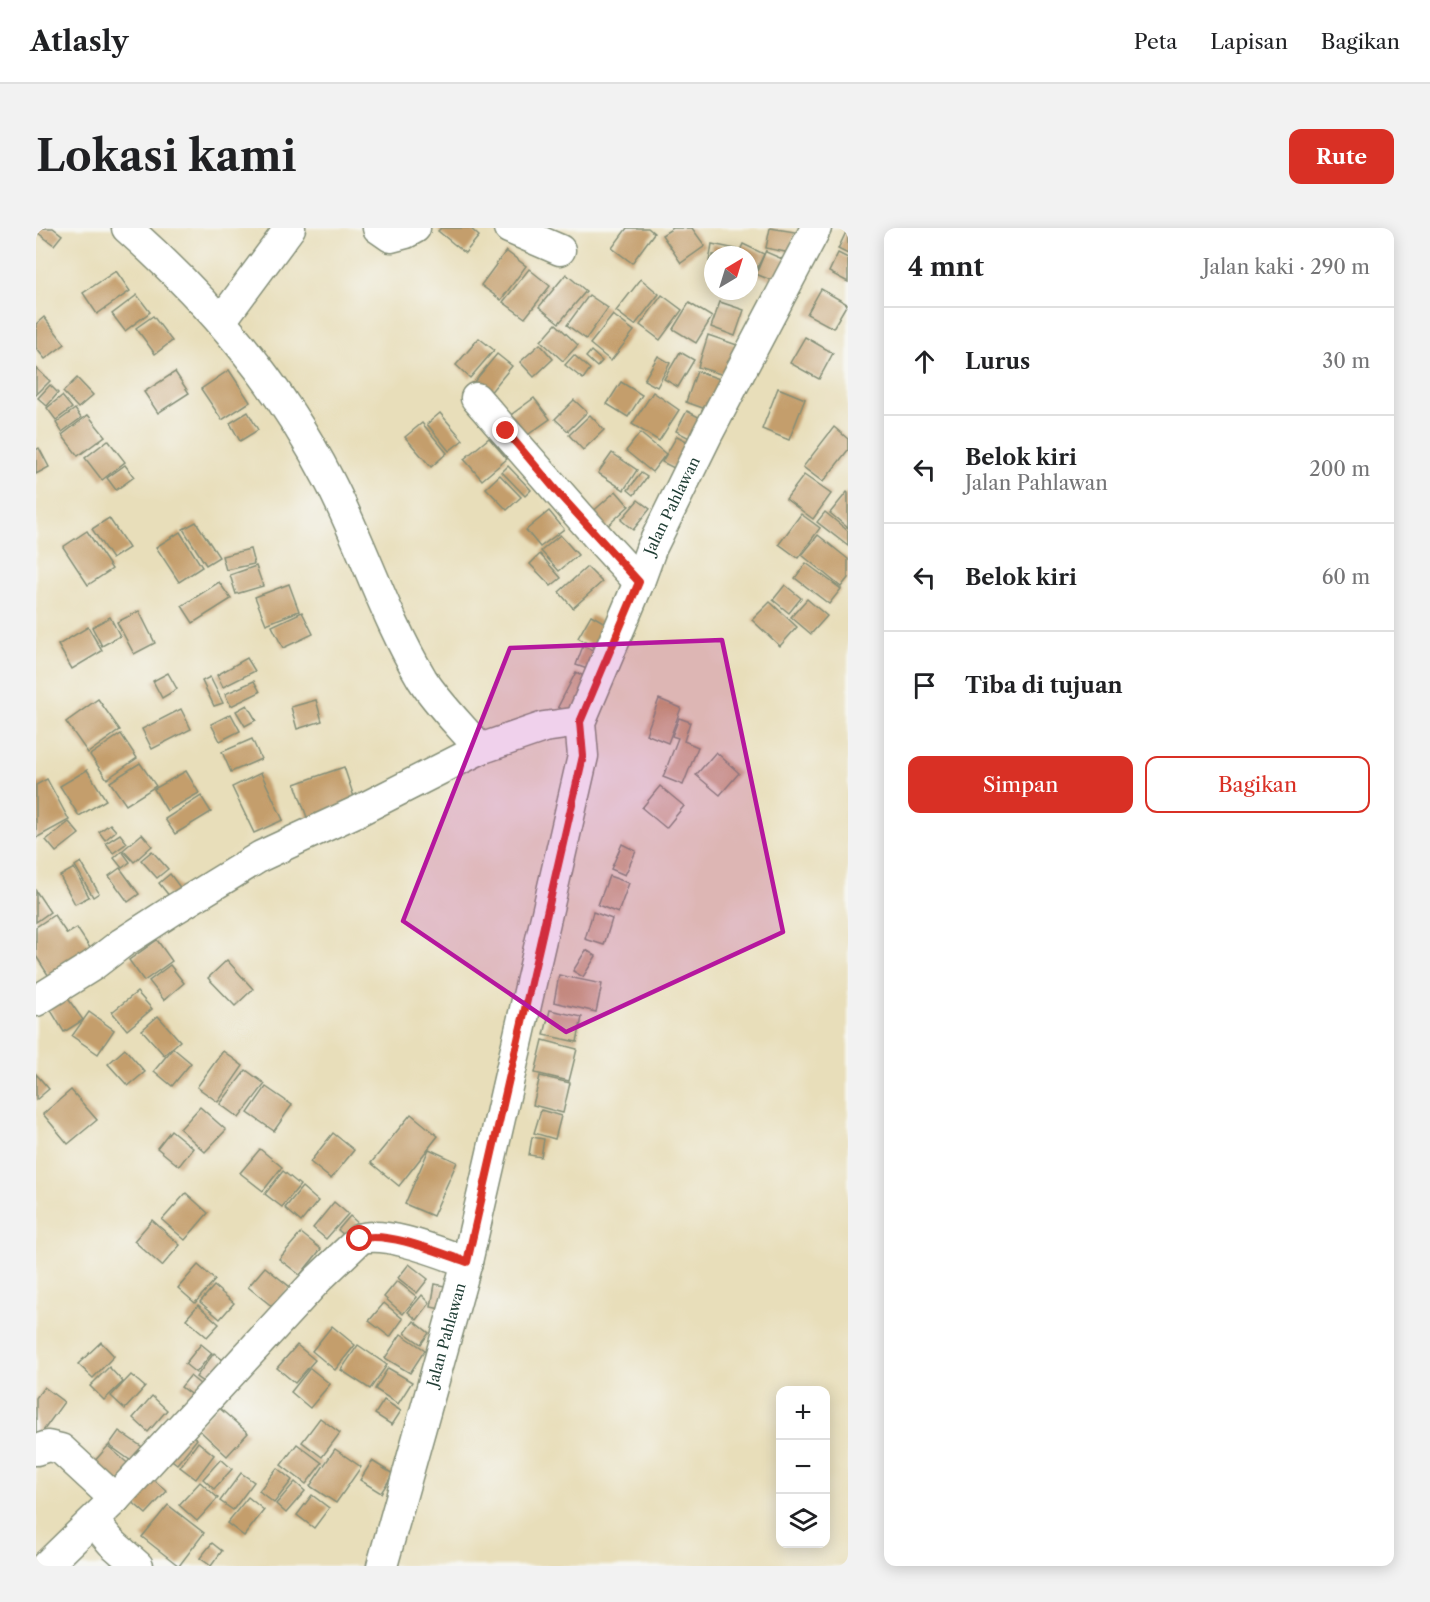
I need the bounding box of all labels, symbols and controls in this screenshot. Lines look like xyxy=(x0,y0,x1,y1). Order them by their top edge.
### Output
text: Atlasly xyxy=(30,24,129,58)
text: Peta xyxy=(1134,29,1177,54)
text: Lapisan xyxy=(1210,29,1288,54)
text: Bagikan xyxy=(1321,29,1400,54)
button: Rute xyxy=(1289,129,1394,184)
text: Lokasi kami xyxy=(36,130,297,182)
north arrow xyxy=(704,246,758,300)
text: 4 mnt xyxy=(908,251,984,283)
text: Jalan kaki · 290 m xyxy=(1203,255,1370,279)
icon: ahead xyxy=(908,345,941,378)
text: Lurus xyxy=(965,348,1030,375)
text: 30 m xyxy=(1322,349,1370,373)
route end xyxy=(492,417,518,443)
text: Belok kiri xyxy=(965,444,1077,471)
street label: Jalan Pahlawan xyxy=(639,453,704,559)
icon: left xyxy=(908,453,941,486)
text: 200 m xyxy=(1309,457,1370,481)
text: Jalan Pahlawan xyxy=(965,471,1108,495)
icon: left xyxy=(908,561,941,594)
text: Belok kiri xyxy=(965,564,1077,591)
text: 60 m xyxy=(1322,565,1370,589)
icon: arrive xyxy=(908,669,941,702)
text: Tiba di tujuan xyxy=(965,672,1123,699)
button: Simpan xyxy=(908,756,1133,813)
button: Bagikan xyxy=(1145,756,1370,813)
route start xyxy=(346,1225,372,1251)
street label: Jalan Pahlawan xyxy=(422,1280,470,1391)
map controls xyxy=(776,1386,830,1548)
button: + xyxy=(776,1386,830,1440)
button: − xyxy=(776,1440,830,1494)
button: layers xyxy=(776,1494,830,1548)

